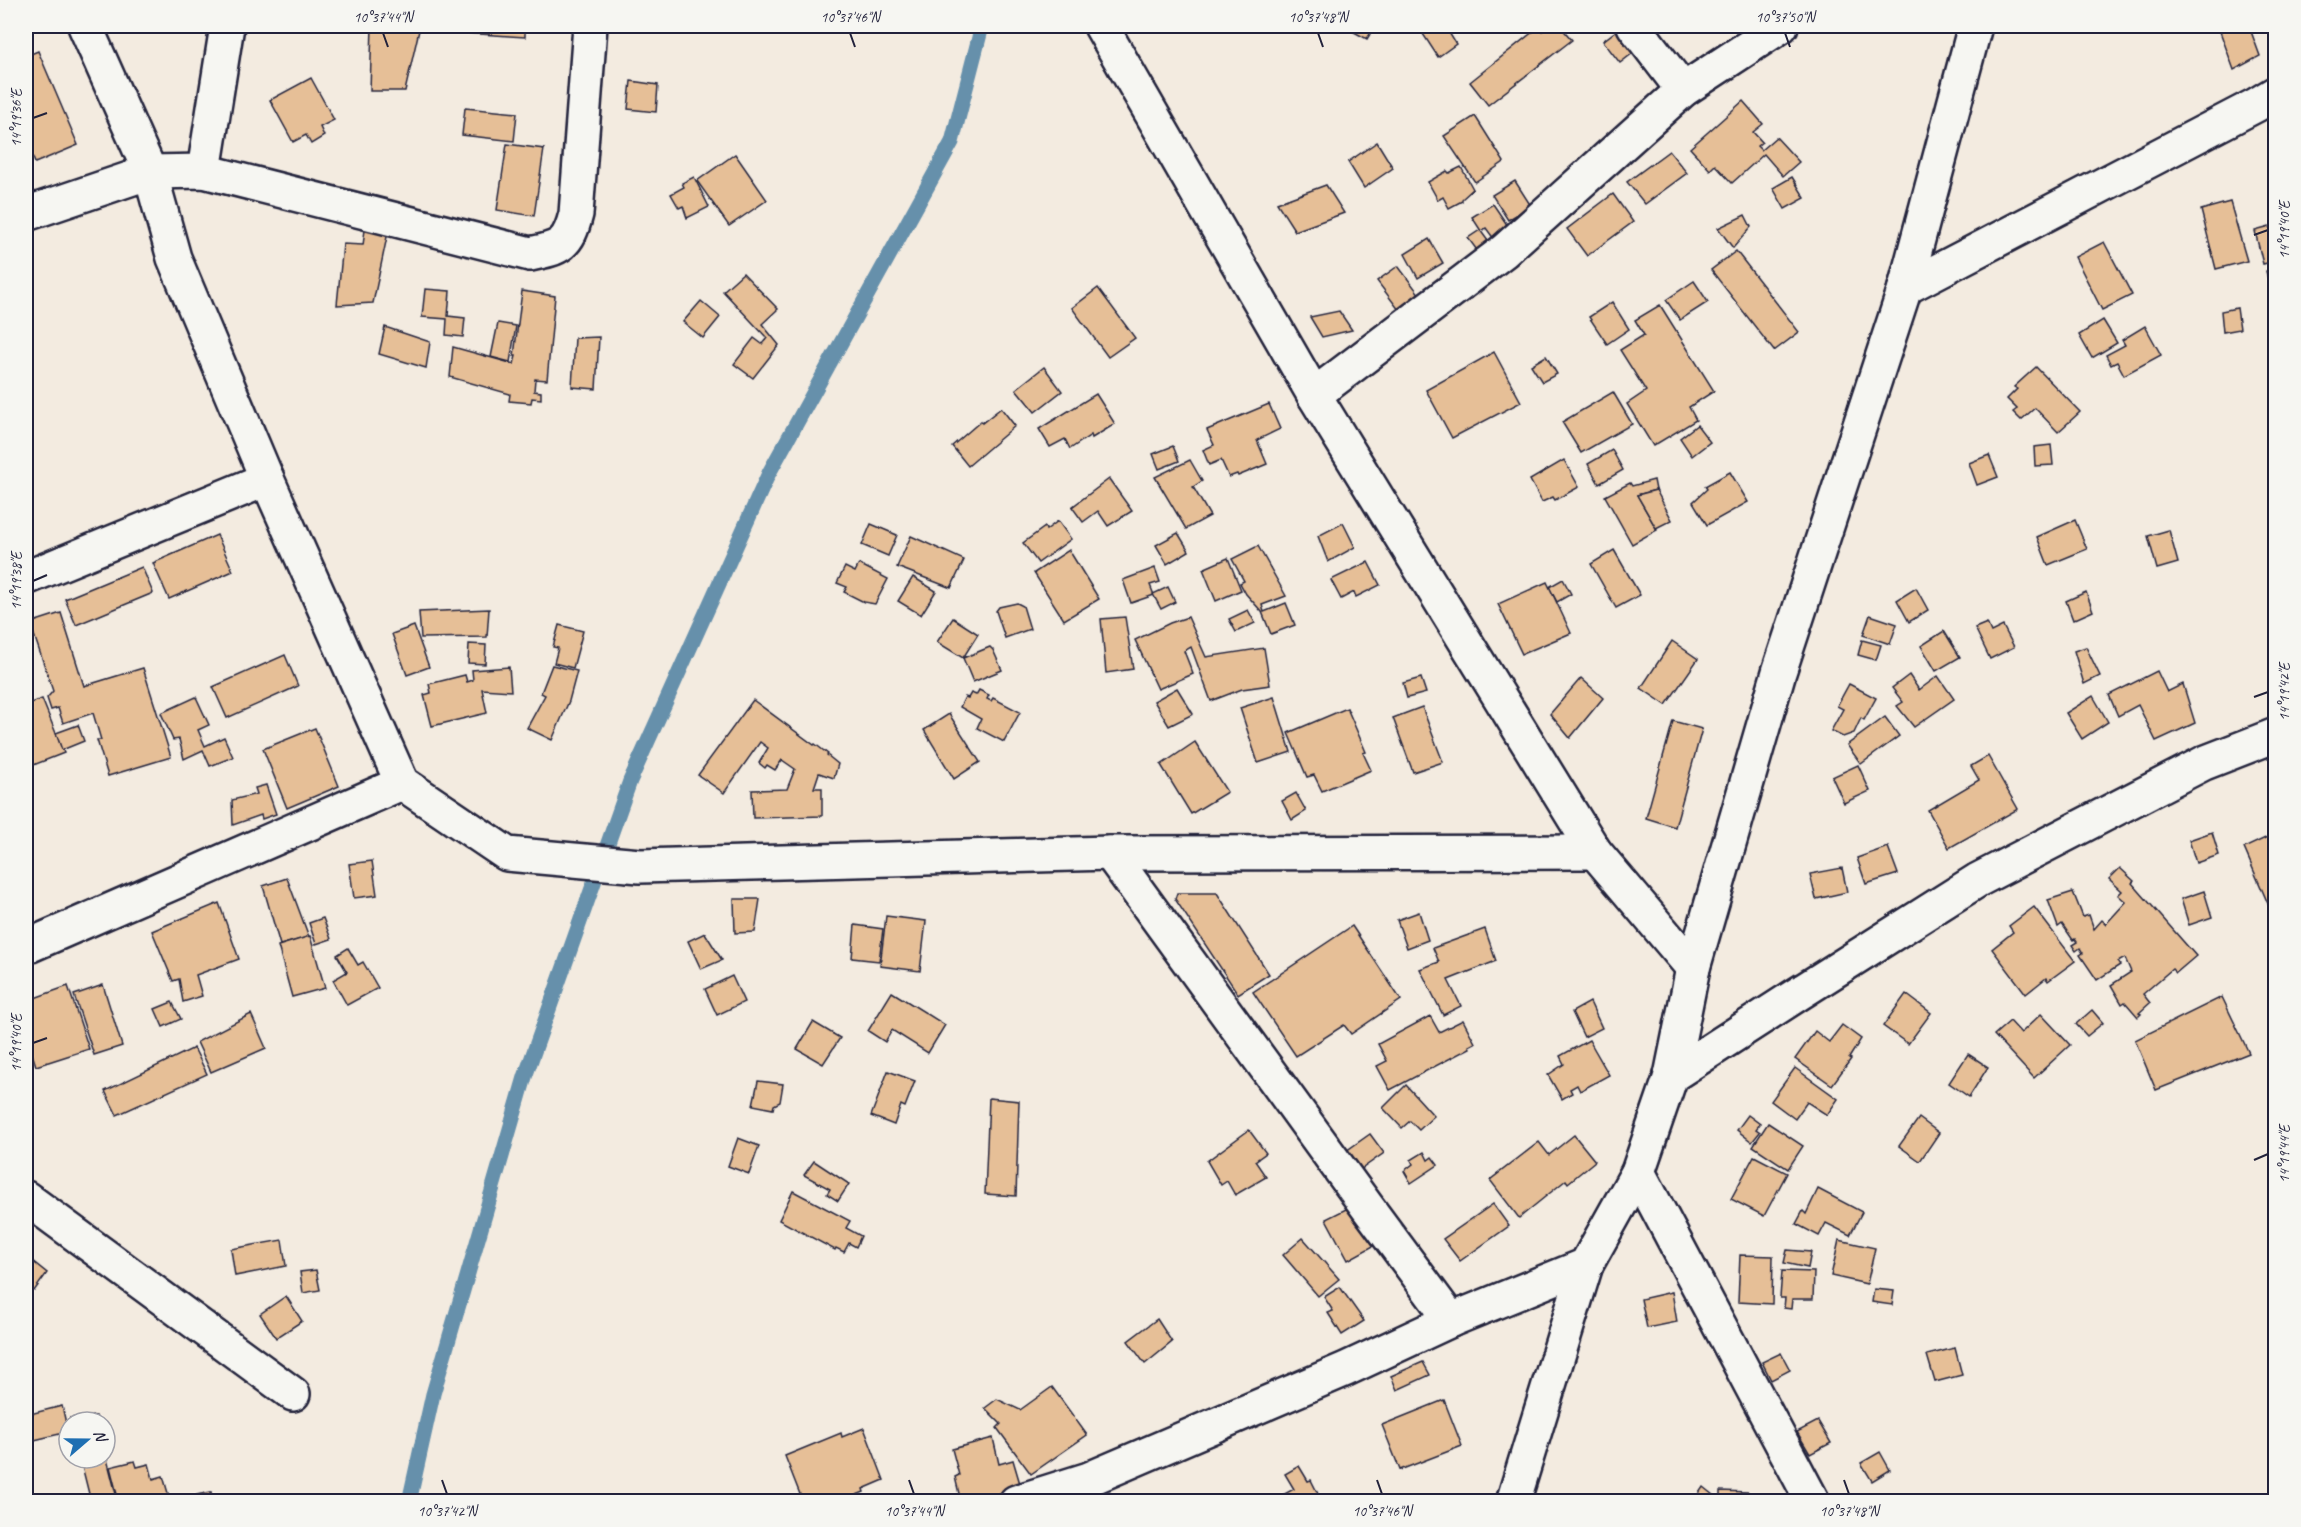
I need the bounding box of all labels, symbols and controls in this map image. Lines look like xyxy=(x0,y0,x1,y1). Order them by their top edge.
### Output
text: 10°37'44"N xyxy=(353,8,416,27)
text: 10°37'46"N xyxy=(820,8,883,27)
text: 10°37'48"N xyxy=(1288,8,1351,27)
text: 10°37'50"N xyxy=(1755,8,1818,27)
text: 14°19'36"E xyxy=(7,87,26,147)
text: 14°19'40"E xyxy=(2275,199,2294,259)
text: 14°19'38"E xyxy=(7,550,26,610)
text: 14°19'42"E xyxy=(2275,661,2294,721)
text: 14°19'40"E xyxy=(7,1012,26,1072)
text: 14°19'44"E xyxy=(2275,1123,2294,1183)
north arrow xyxy=(57,1410,117,1470)
text: N xyxy=(89,1427,112,1446)
text: 10°37'42"N xyxy=(417,1502,480,1521)
text: 10°37'44"N xyxy=(884,1502,947,1521)
text: 10°37'46"N xyxy=(1352,1502,1415,1521)
text: 10°37'48"N xyxy=(1819,1502,1882,1521)

